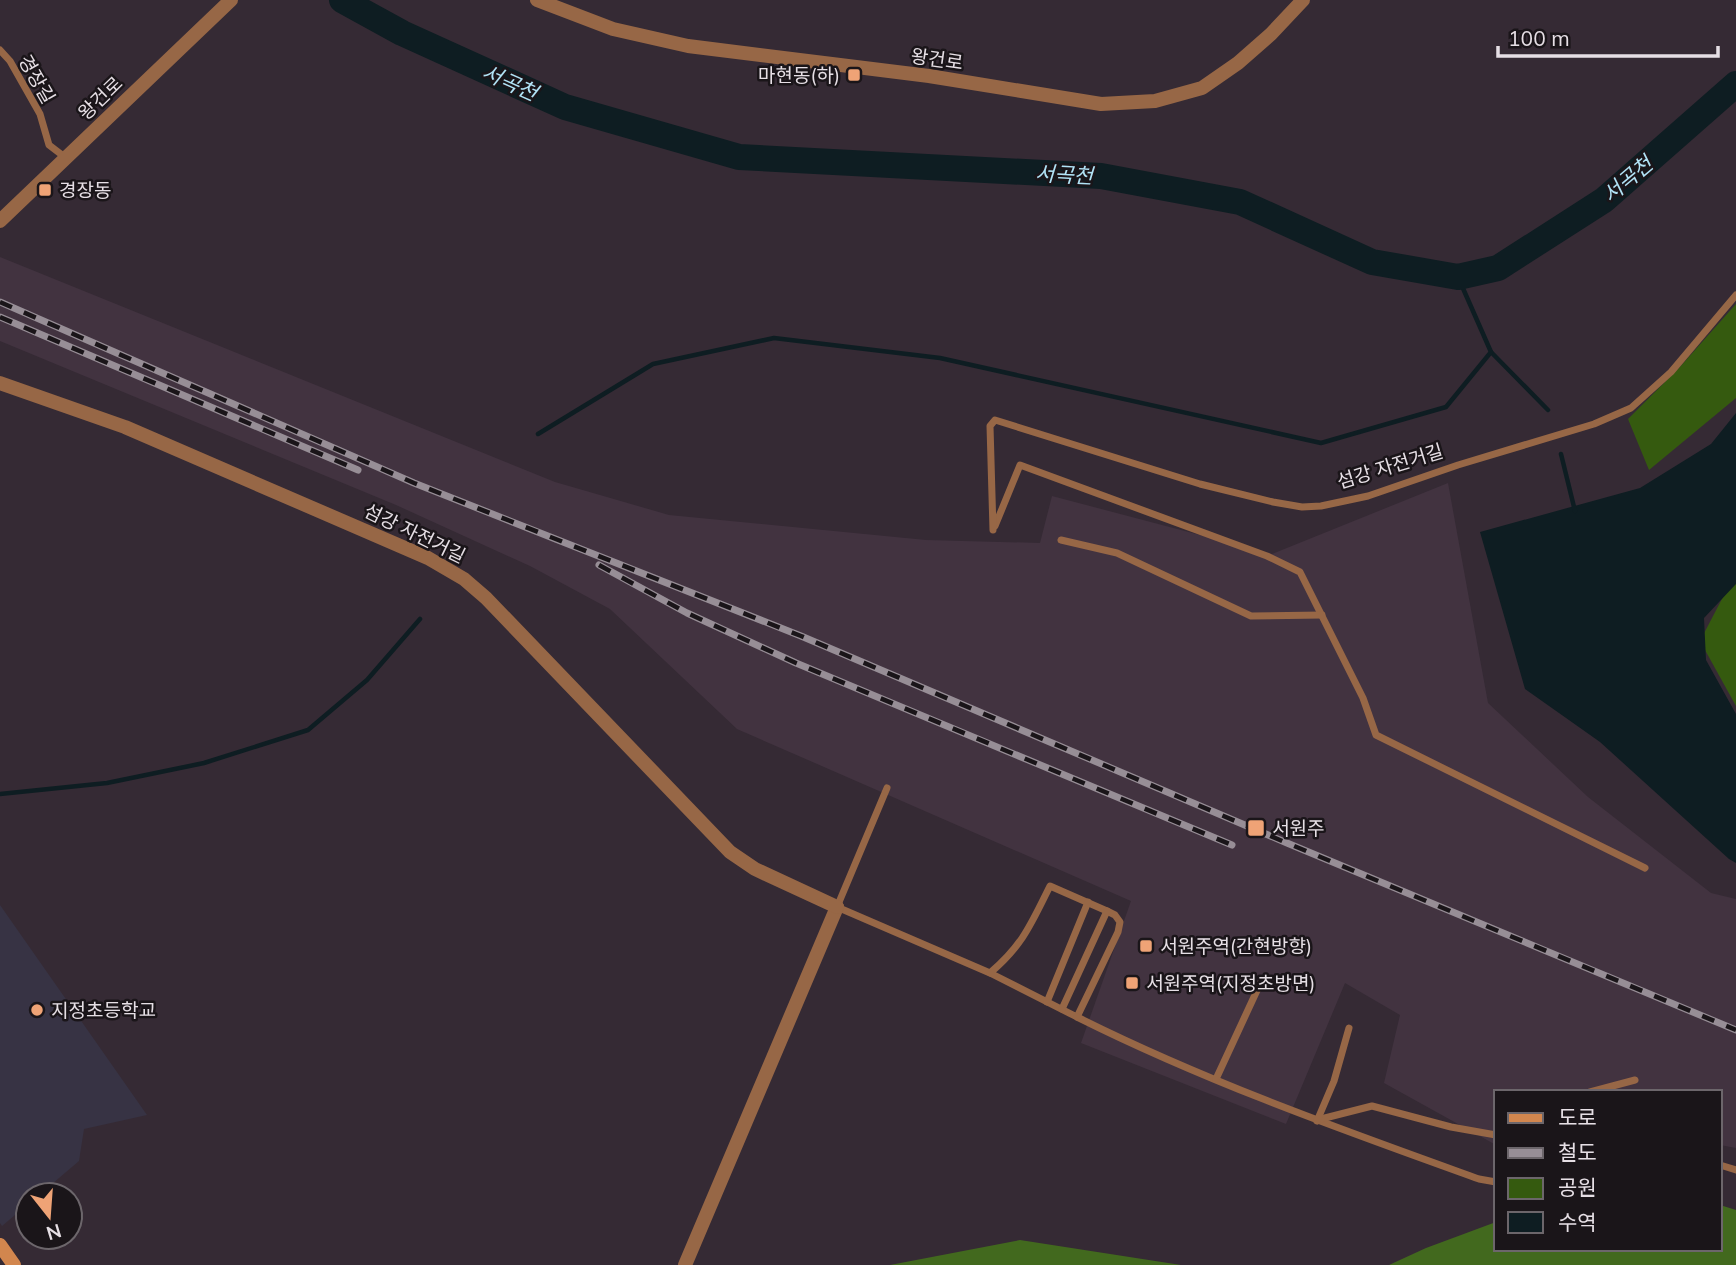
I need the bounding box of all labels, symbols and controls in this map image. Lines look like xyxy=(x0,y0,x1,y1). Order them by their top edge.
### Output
scale bar xyxy=(1498,14,1718,58)
text: 100 m xyxy=(1508,25,1570,51)
street label: 왕건로 xyxy=(909,43,965,75)
street label: 경장길 xyxy=(13,50,61,108)
water label: 서곡천 xyxy=(478,58,544,107)
place label: 마현동(하) xyxy=(758,63,840,87)
marker: 마현동(하) xyxy=(846,67,862,83)
street label: 왕건로 xyxy=(73,71,127,125)
water label: 서곡천 xyxy=(1596,149,1660,208)
water label: 서곡천 xyxy=(1034,160,1096,189)
place label: 경장동 xyxy=(59,178,111,202)
marker: 경장동 xyxy=(37,182,53,198)
street label: 섬강 자전거길 xyxy=(1334,438,1446,494)
street label: 섬강 자전거길 xyxy=(360,498,470,568)
place label: 서원주 xyxy=(1272,816,1324,840)
marker: 서원주 xyxy=(1246,818,1266,838)
place label: 서원주역(간현방향) xyxy=(1160,934,1312,958)
marker: 서원주역(간현방향) xyxy=(1138,938,1154,954)
place label: 서원주역(지정초방면) xyxy=(1146,971,1315,995)
marker: 서원주역(지정초방면) xyxy=(1124,975,1140,991)
place label: 지정초등학교 xyxy=(51,998,156,1022)
marker: 지정초등학교 xyxy=(29,1002,45,1018)
legend xyxy=(1494,1090,1722,1251)
text: 도로 xyxy=(1558,1104,1597,1130)
text: 철도 xyxy=(1558,1139,1597,1165)
text: 공원 xyxy=(1558,1174,1597,1200)
north arrow xyxy=(14,1181,84,1251)
text: 수역 xyxy=(1558,1209,1597,1235)
text: N xyxy=(44,1219,64,1246)

